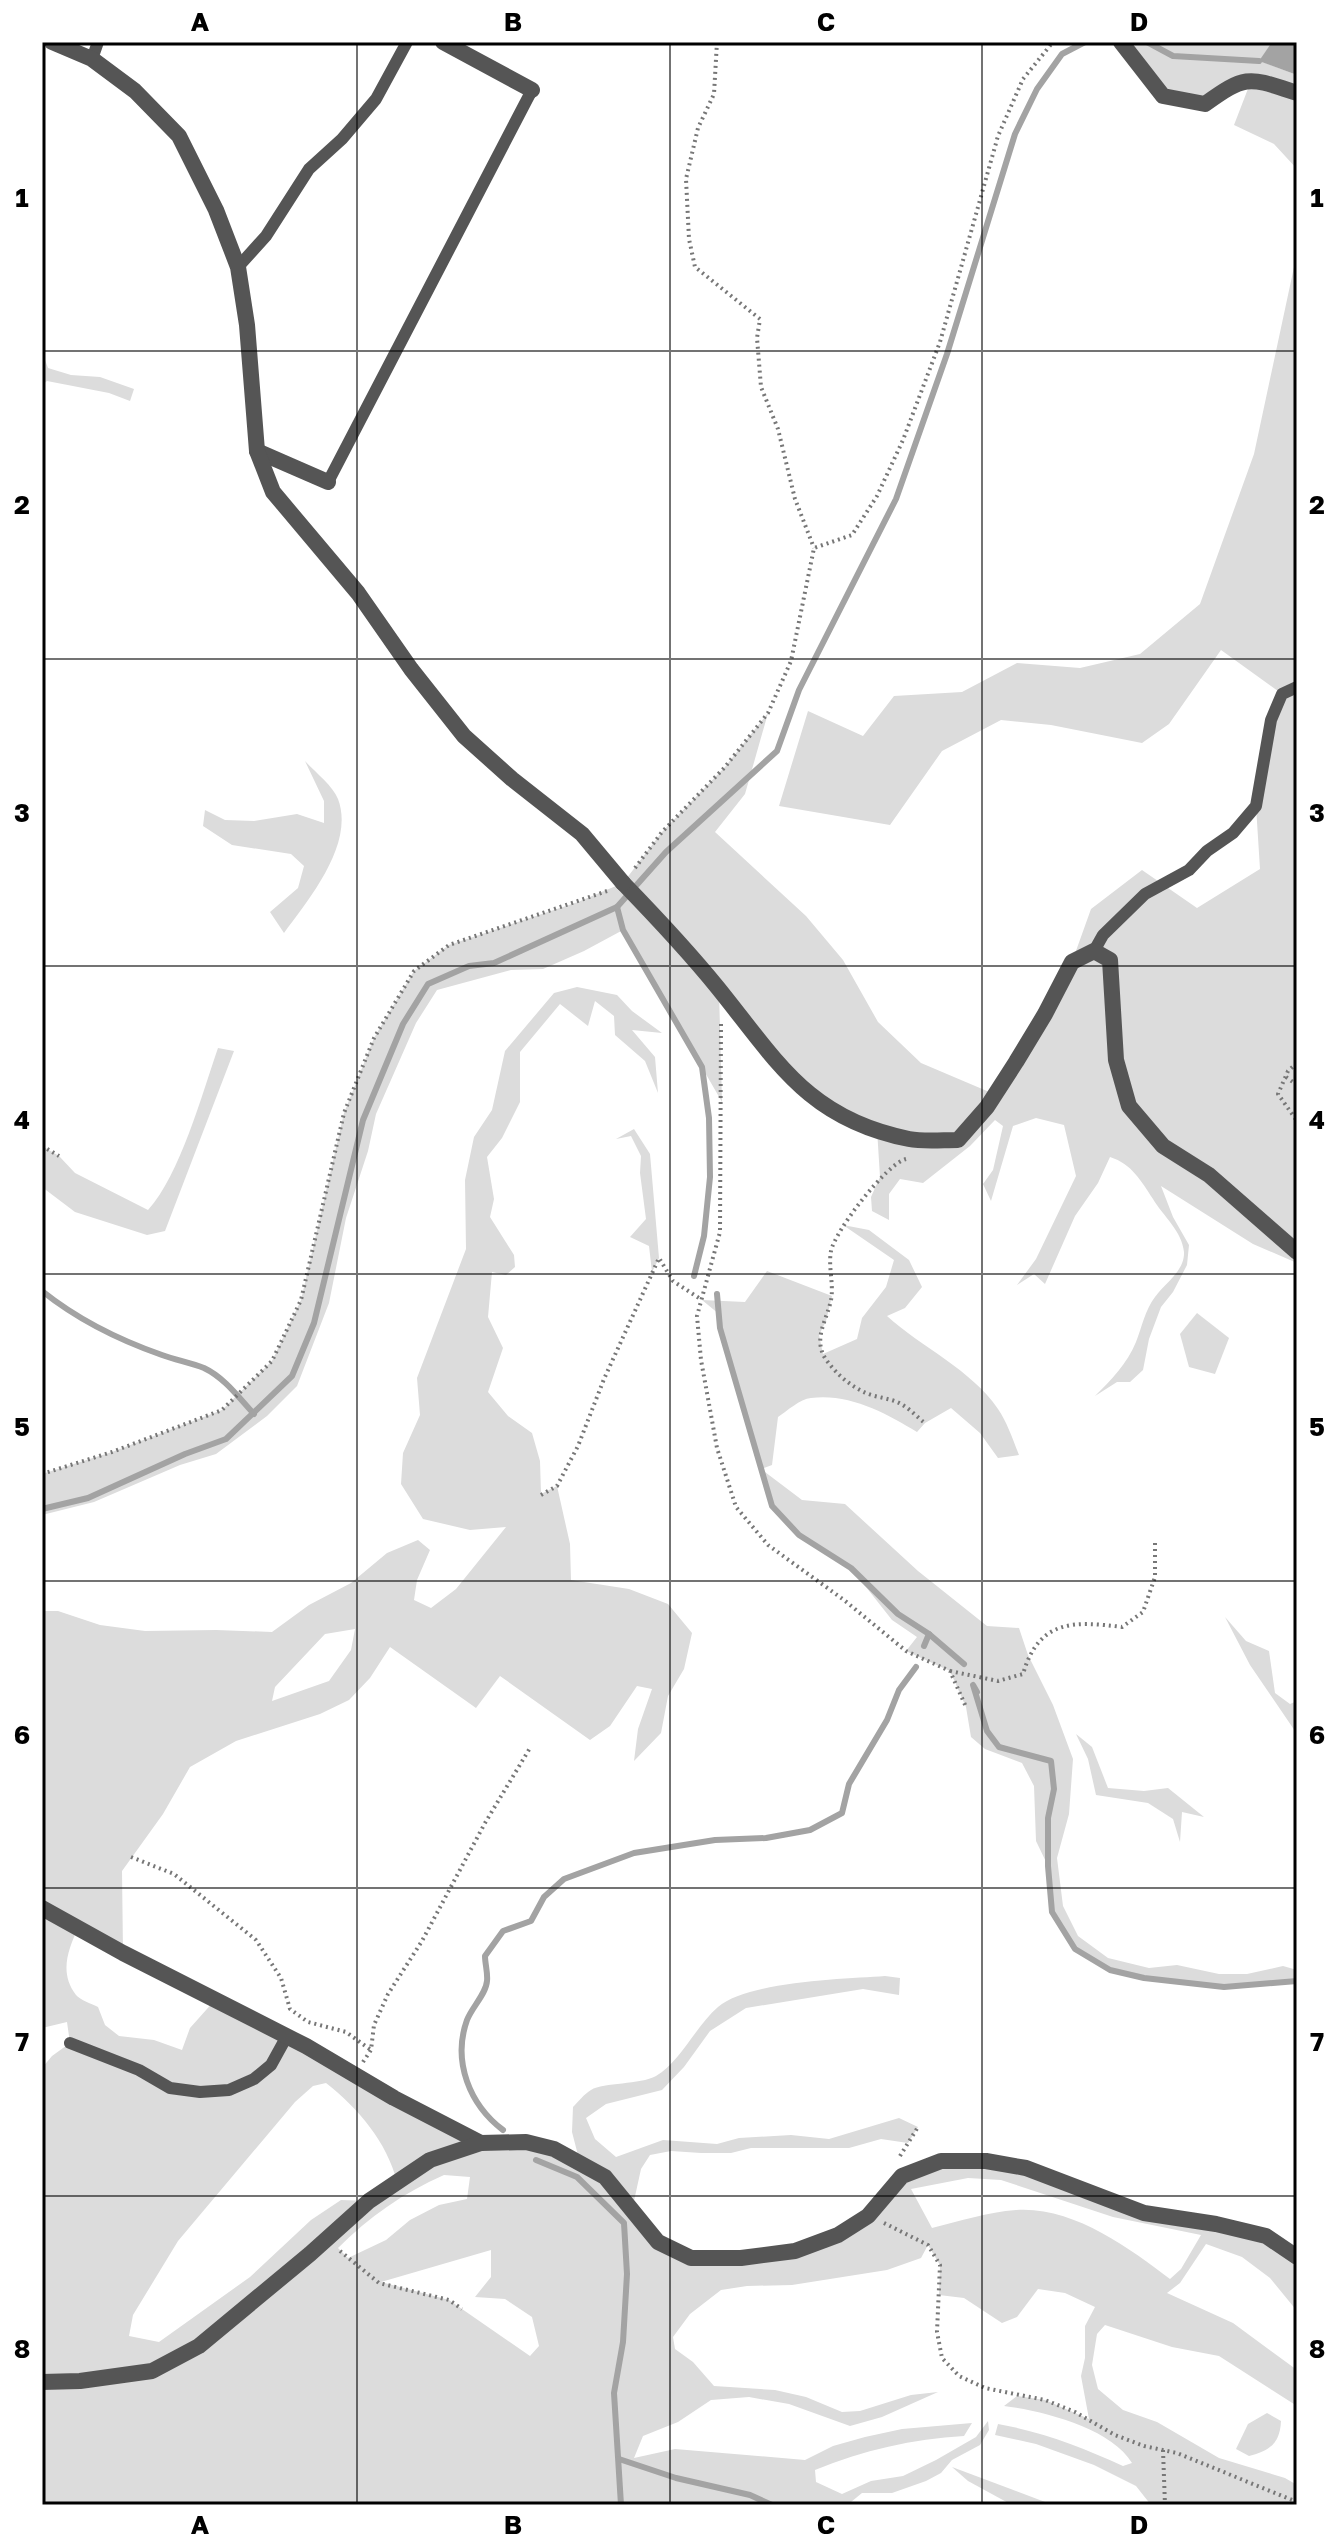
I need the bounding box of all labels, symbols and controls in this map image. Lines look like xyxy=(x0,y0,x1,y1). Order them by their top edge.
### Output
text: A xyxy=(191,6,210,37)
text: B xyxy=(504,6,522,37)
text: C xyxy=(817,6,835,37)
text: D xyxy=(1130,6,1148,37)
text: 1 xyxy=(15,182,29,213)
text: 1 xyxy=(1310,182,1324,213)
text: 2 xyxy=(14,489,30,520)
text: 2 xyxy=(1309,489,1325,520)
text: 3 xyxy=(14,797,30,828)
text: 3 xyxy=(1309,797,1325,828)
text: 4 xyxy=(14,1104,30,1135)
text: 4 xyxy=(1309,1104,1325,1135)
text: 5 xyxy=(14,1411,30,1442)
text: 5 xyxy=(1309,1411,1325,1442)
text: 6 xyxy=(14,1719,30,1750)
text: 6 xyxy=(1309,1719,1325,1750)
text: 7 xyxy=(15,2026,29,2057)
text: 7 xyxy=(1310,2026,1324,2057)
text: 8 xyxy=(14,2333,30,2364)
text: 8 xyxy=(1309,2333,1325,2364)
text: A xyxy=(191,2509,210,2540)
text: B xyxy=(504,2509,522,2540)
text: C xyxy=(817,2509,835,2540)
text: D xyxy=(1130,2509,1148,2540)

